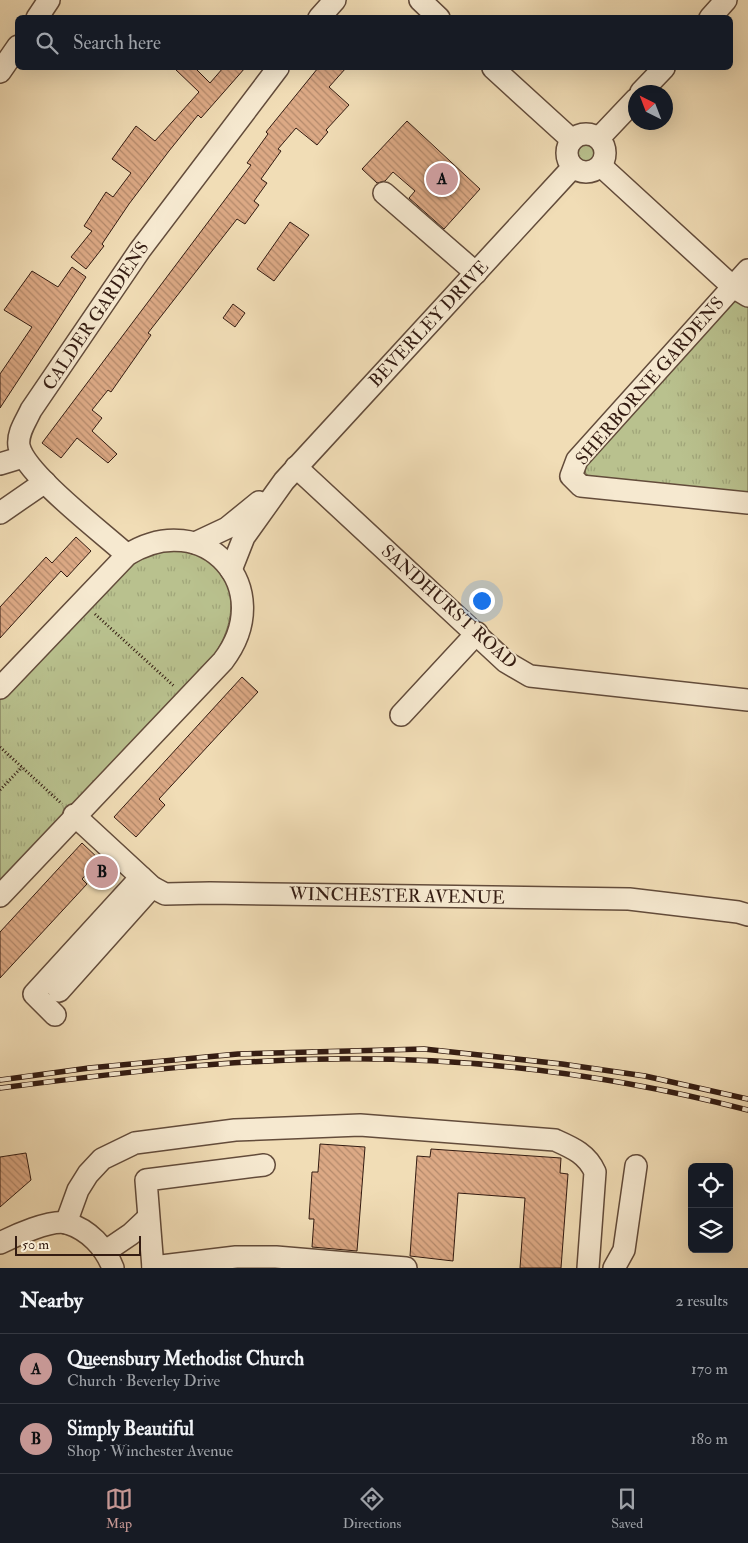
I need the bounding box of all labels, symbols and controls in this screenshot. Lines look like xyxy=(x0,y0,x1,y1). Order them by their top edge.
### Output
search box xyxy=(15,15,733,70)
icon: search xyxy=(33,29,61,57)
text: Search here xyxy=(73,31,161,55)
north arrow xyxy=(628,85,673,130)
pin: A xyxy=(426,160,458,198)
street label: CALDER GARDENS xyxy=(38,237,154,395)
street label: BEVERLEY DRIVE xyxy=(364,256,494,392)
street label: SHERBORNE GARDENS xyxy=(571,292,729,470)
street label: SANDHURST ROAD xyxy=(376,540,522,674)
your location xyxy=(469,588,495,614)
pin: B xyxy=(86,853,118,891)
street label: WINCHESTER AVENUE xyxy=(288,883,505,909)
map controls xyxy=(688,1163,733,1253)
button: locate xyxy=(688,1163,733,1208)
button: layers xyxy=(688,1208,733,1253)
scale bar xyxy=(15,1233,141,1256)
text: 50 m xyxy=(22,1236,49,1253)
text: Nearby xyxy=(20,1287,83,1314)
text: 2 results xyxy=(675,1291,728,1311)
text: Queensbury Methodist Church xyxy=(67,1347,304,1371)
text: A xyxy=(31,1359,41,1379)
text: 170 m xyxy=(691,1359,728,1379)
text: Church · Beverley Drive xyxy=(67,1371,220,1391)
text: Simply Beautiful xyxy=(67,1417,194,1441)
text: B xyxy=(31,1429,41,1449)
text: 180 m xyxy=(691,1429,728,1449)
text: Shop · Winchester Avenue xyxy=(67,1441,233,1461)
tab: Map xyxy=(105,1485,133,1532)
tab: Directions xyxy=(343,1485,401,1532)
tab: Saved xyxy=(611,1485,643,1532)

